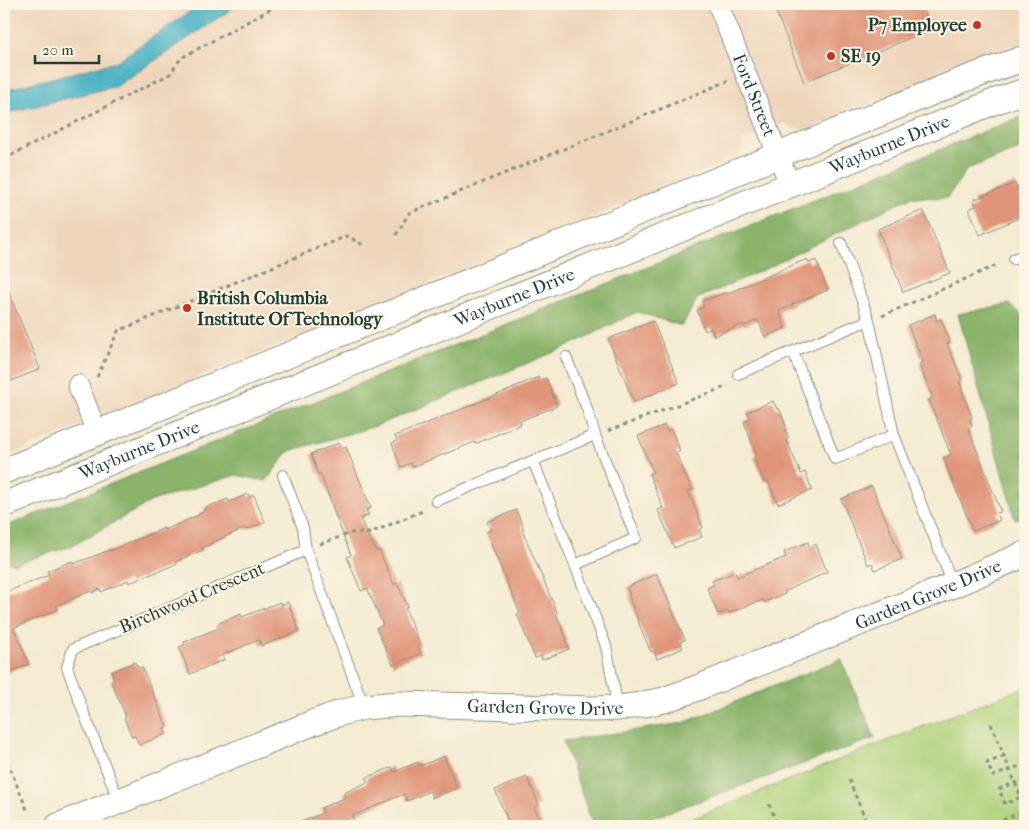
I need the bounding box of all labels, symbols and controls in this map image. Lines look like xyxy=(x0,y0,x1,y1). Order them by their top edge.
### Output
place label: P7 Employee xyxy=(868,15,967,36)
marker: P7 Employee xyxy=(971,19,983,31)
scale bar xyxy=(35,32,99,64)
text: 20 m xyxy=(42,41,74,59)
place label: SE 19 xyxy=(841,46,881,67)
marker: SE 19 xyxy=(825,50,837,62)
street label: Ford Street xyxy=(728,51,780,140)
street label: Wayburne Drive xyxy=(825,110,953,179)
street label: Wayburne Drive xyxy=(450,263,578,331)
place label: British Columbia Institute Of Technology xyxy=(197,288,384,330)
marker: British Columbia Institute Of Technology xyxy=(181,302,193,314)
street label: Wayburne Drive xyxy=(75,416,203,484)
street label: Garden Grove Drive xyxy=(852,555,1005,634)
street label: Birchwood Crescent xyxy=(116,558,268,638)
street label: Garden Grove Drive xyxy=(467,695,625,720)

